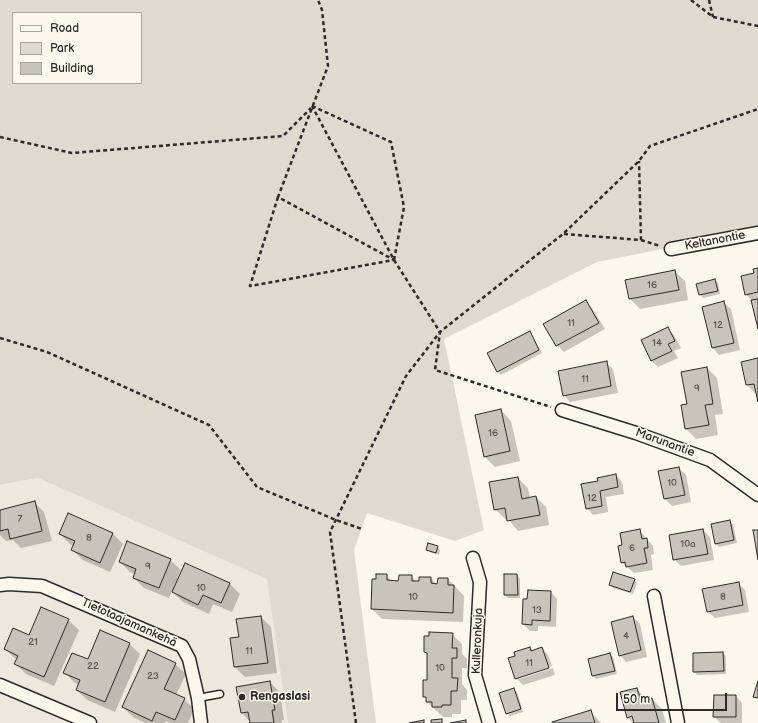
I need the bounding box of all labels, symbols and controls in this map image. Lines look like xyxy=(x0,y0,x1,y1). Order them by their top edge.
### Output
legend xyxy=(12,12,142,84)
text: Road xyxy=(50,21,79,36)
text: Park xyxy=(50,41,74,56)
text: Building xyxy=(50,61,94,76)
street label: Keltanontie xyxy=(683,228,747,254)
house number: 16 xyxy=(647,279,657,291)
house number: 11 xyxy=(567,317,575,329)
house number: 12 xyxy=(713,319,723,331)
house number: 14 xyxy=(652,337,662,349)
house number: 11 xyxy=(581,373,589,385)
house number: 9 xyxy=(694,382,700,394)
street label: Marunantie xyxy=(633,426,697,460)
house number: 16 xyxy=(488,427,498,439)
house number: 10 xyxy=(667,477,677,489)
house number: 12 xyxy=(587,492,597,504)
house number: 7 xyxy=(18,513,22,525)
house number: 8 xyxy=(86,532,92,544)
house number: 10a xyxy=(680,538,696,550)
house number: 6 xyxy=(629,542,635,554)
house number: 9 xyxy=(145,560,151,572)
house number: 10 xyxy=(196,582,206,594)
house number: 10 xyxy=(408,591,418,603)
house number: 8 xyxy=(720,591,726,603)
street label: Tietotaajamankehä xyxy=(79,595,179,651)
house number: 13 xyxy=(532,604,542,616)
street label: Kulleronkuja xyxy=(470,608,486,674)
house number: 4 xyxy=(623,630,629,642)
house number: 21 xyxy=(28,636,38,648)
house number: 11 xyxy=(245,645,253,657)
house number: 11 xyxy=(525,657,533,669)
house number: 22 xyxy=(87,660,99,672)
house number: 10 xyxy=(435,662,445,674)
house number: 23 xyxy=(147,670,159,682)
scale bar xyxy=(618,685,729,711)
place label: Rengaslasi xyxy=(250,690,310,704)
marker: Rengaslasi xyxy=(237,692,247,702)
text: 50 m xyxy=(623,692,650,707)

